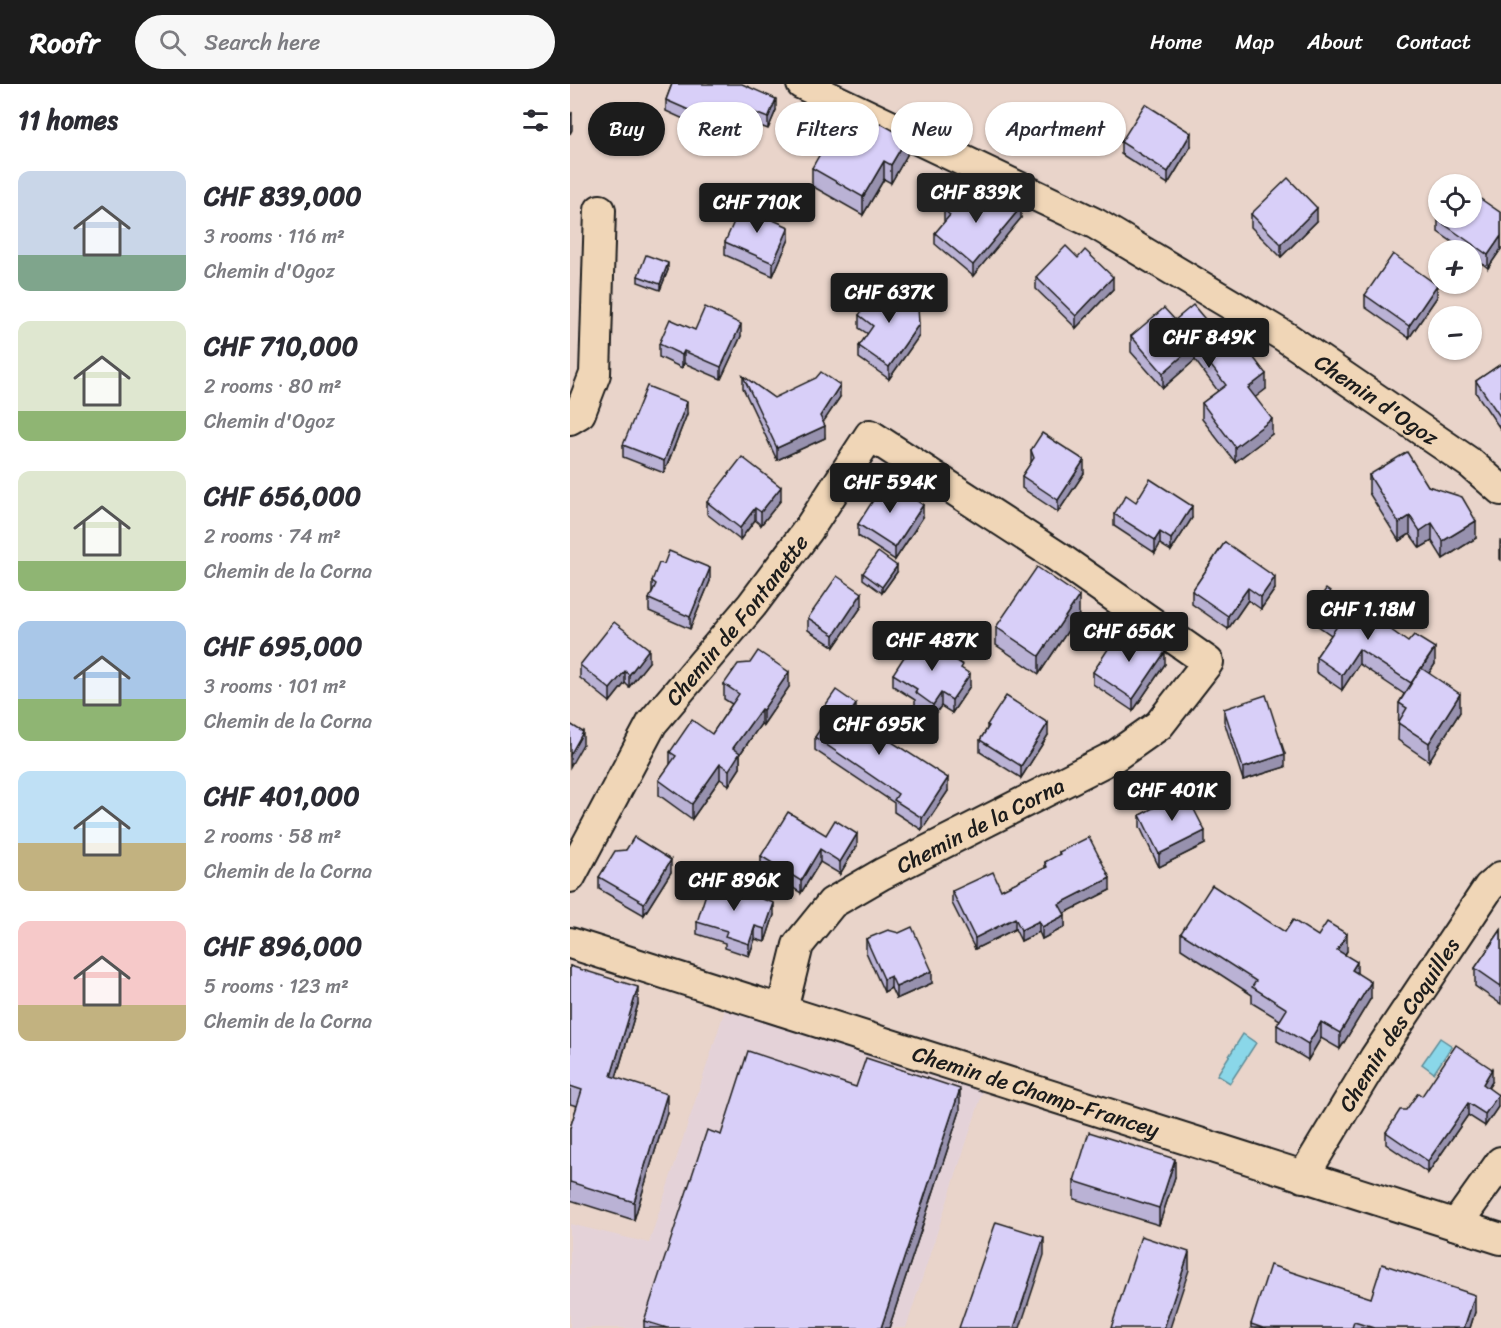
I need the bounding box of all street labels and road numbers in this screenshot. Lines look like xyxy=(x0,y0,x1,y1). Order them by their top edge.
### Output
street label: Chemin d'Ogoz xyxy=(1306,343,1448,457)
street label: Chemin de Fontanette xyxy=(655,526,819,715)
street label: Chemin de la Corna xyxy=(889,766,1071,885)
street label: Chemin des Coquilles xyxy=(1328,929,1470,1120)
street label: Chemin de Champ-Francey xyxy=(907,1034,1165,1149)

